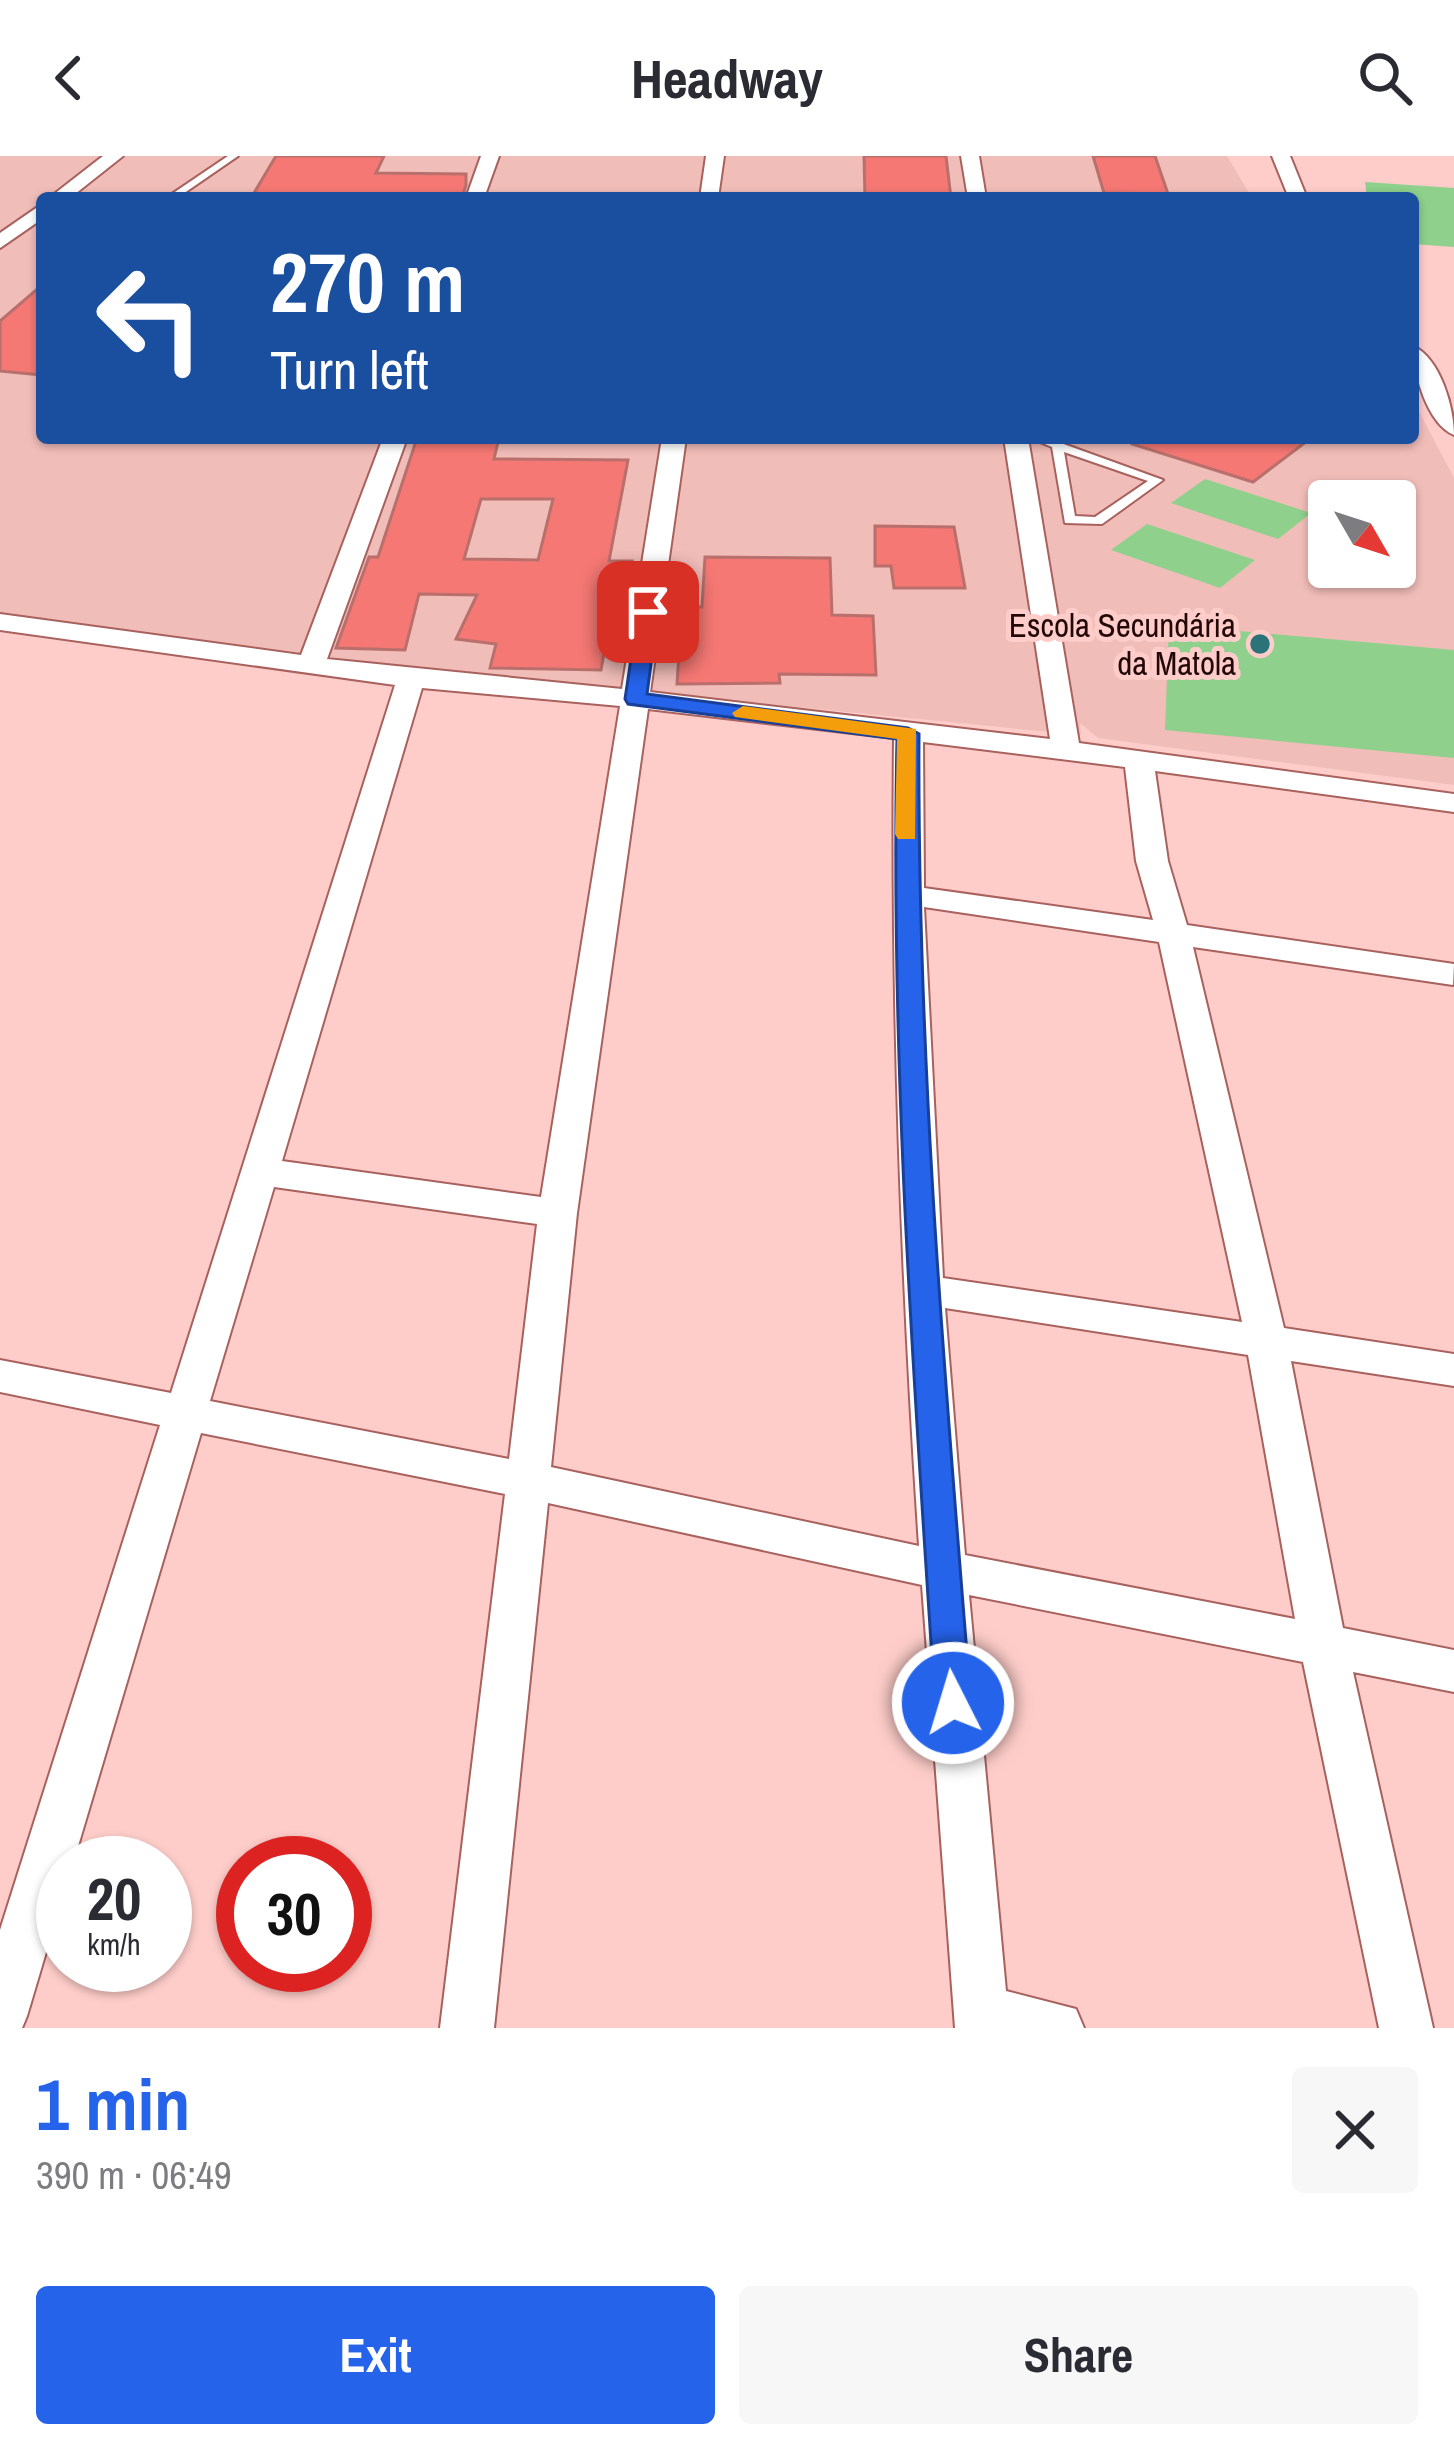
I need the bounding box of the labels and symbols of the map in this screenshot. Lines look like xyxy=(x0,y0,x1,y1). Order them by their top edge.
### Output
north arrow xyxy=(1308,480,1416,588)
pin xyxy=(597,561,699,663)
place label: Escola Secundária da Matola xyxy=(1009,603,1236,685)
marker: Escola Secundária da Matola xyxy=(1247,631,1273,657)
position arrow xyxy=(890,1640,1016,1766)
speed limit sign: 30 xyxy=(216,1836,372,1992)

